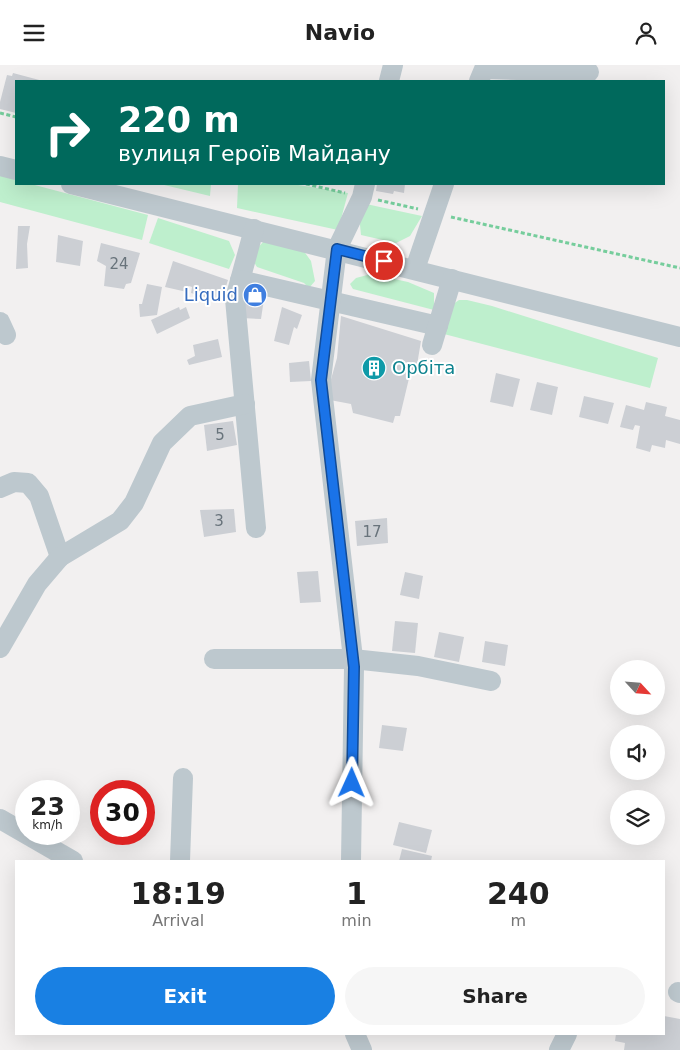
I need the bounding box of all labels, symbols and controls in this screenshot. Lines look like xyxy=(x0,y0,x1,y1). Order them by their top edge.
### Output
icon: menu xyxy=(20,19,48,47)
icon: person xyxy=(632,19,660,47)
text: Navio xyxy=(305,20,375,45)
icon: right xyxy=(35,100,100,165)
text: 220 m xyxy=(118,100,240,140)
text: вулиця Героїв Майдану xyxy=(118,141,391,166)
pin xyxy=(363,240,405,282)
icon: arrive xyxy=(370,247,398,275)
house number: 24 xyxy=(109,255,129,273)
shop icon: Liquid xyxy=(242,282,268,308)
place label: Liquid xyxy=(184,284,238,305)
building icon: Орбіта xyxy=(361,355,387,381)
place label: Орбіта xyxy=(392,357,455,378)
house number: 5 xyxy=(215,426,225,444)
house number: 3 xyxy=(214,512,224,530)
house number: 17 xyxy=(362,523,382,541)
north arrow xyxy=(610,660,665,715)
map controls xyxy=(610,660,665,845)
button: sound xyxy=(610,725,665,780)
position arrow xyxy=(325,756,377,808)
speed limit sign: 30 xyxy=(90,780,155,845)
button: layers xyxy=(610,790,665,845)
text: 23 xyxy=(30,792,65,821)
text: km/h xyxy=(32,818,63,832)
text: 18:19 xyxy=(130,876,226,911)
text: 1 xyxy=(346,876,367,911)
text: 240 xyxy=(487,876,550,911)
text: Arrival xyxy=(152,911,204,930)
text: min xyxy=(341,911,372,930)
text: m xyxy=(510,911,526,930)
button: Exit xyxy=(35,967,335,1025)
button: Share xyxy=(345,967,645,1025)

